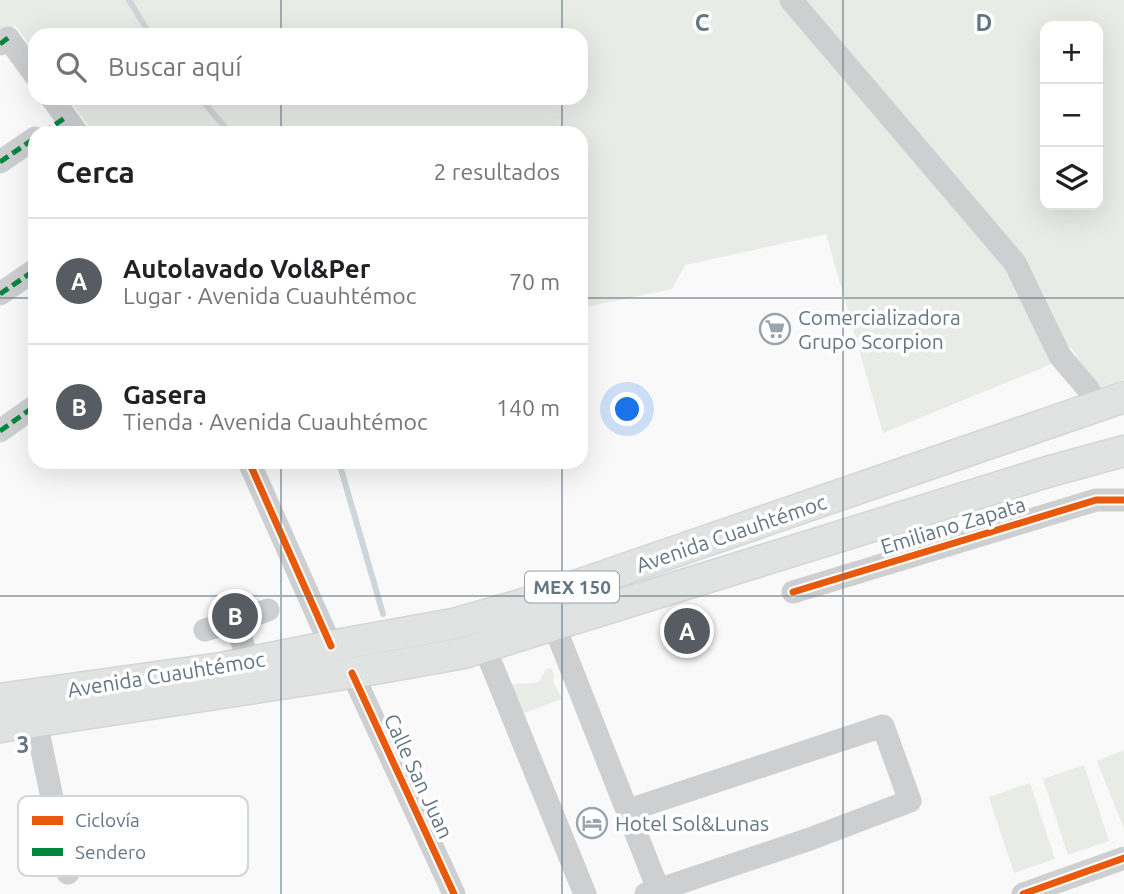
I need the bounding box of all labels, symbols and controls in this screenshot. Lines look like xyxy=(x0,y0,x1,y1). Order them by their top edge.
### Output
text: C xyxy=(695,10,710,35)
text: D xyxy=(976,10,992,35)
map controls xyxy=(1040,21,1103,210)
button: + xyxy=(1040,21,1103,84)
search box xyxy=(28,28,588,105)
icon: search xyxy=(52,48,90,86)
text: Buscar aquí xyxy=(108,52,242,81)
button: − xyxy=(1040,84,1103,147)
button: layers xyxy=(1040,147,1103,210)
text: Cerca xyxy=(56,155,135,189)
text: 2 resultados xyxy=(434,159,560,184)
text: Autolavado Vol&Per xyxy=(123,254,370,283)
text: A xyxy=(71,269,87,294)
text: 70 m xyxy=(509,269,560,294)
text: Lugar · Avenida Cuauhtémoc xyxy=(123,283,416,308)
place label: Comercializadora Grupo Scorpion xyxy=(798,305,961,353)
supermarket icon: Comercializadora Grupo Scorpion xyxy=(758,312,792,346)
text: Gasera xyxy=(123,380,207,409)
your location xyxy=(610,392,644,426)
text: B xyxy=(71,395,87,420)
text: 140 m xyxy=(496,395,560,420)
text: Tienda · Avenida Cuauhtémoc xyxy=(123,409,428,434)
street label: Avenida Cuauhtémoc xyxy=(633,489,829,577)
street label: Emiliano Zapata xyxy=(878,492,1028,558)
road number: MEX 150 xyxy=(525,572,619,602)
pin: B xyxy=(212,590,258,642)
pin: A xyxy=(664,605,710,657)
street label: Avenida Cuauhtémoc xyxy=(66,647,267,701)
street label: Calle San Juan xyxy=(380,710,458,842)
text: 3 xyxy=(17,732,29,757)
legend xyxy=(18,796,248,876)
hotel icon: Hotel Sol&Lunas xyxy=(575,806,609,840)
text: Ciclovía xyxy=(75,809,140,831)
place label: Hotel Sol&Lunas xyxy=(615,811,769,835)
text: Sendero xyxy=(75,841,146,863)

